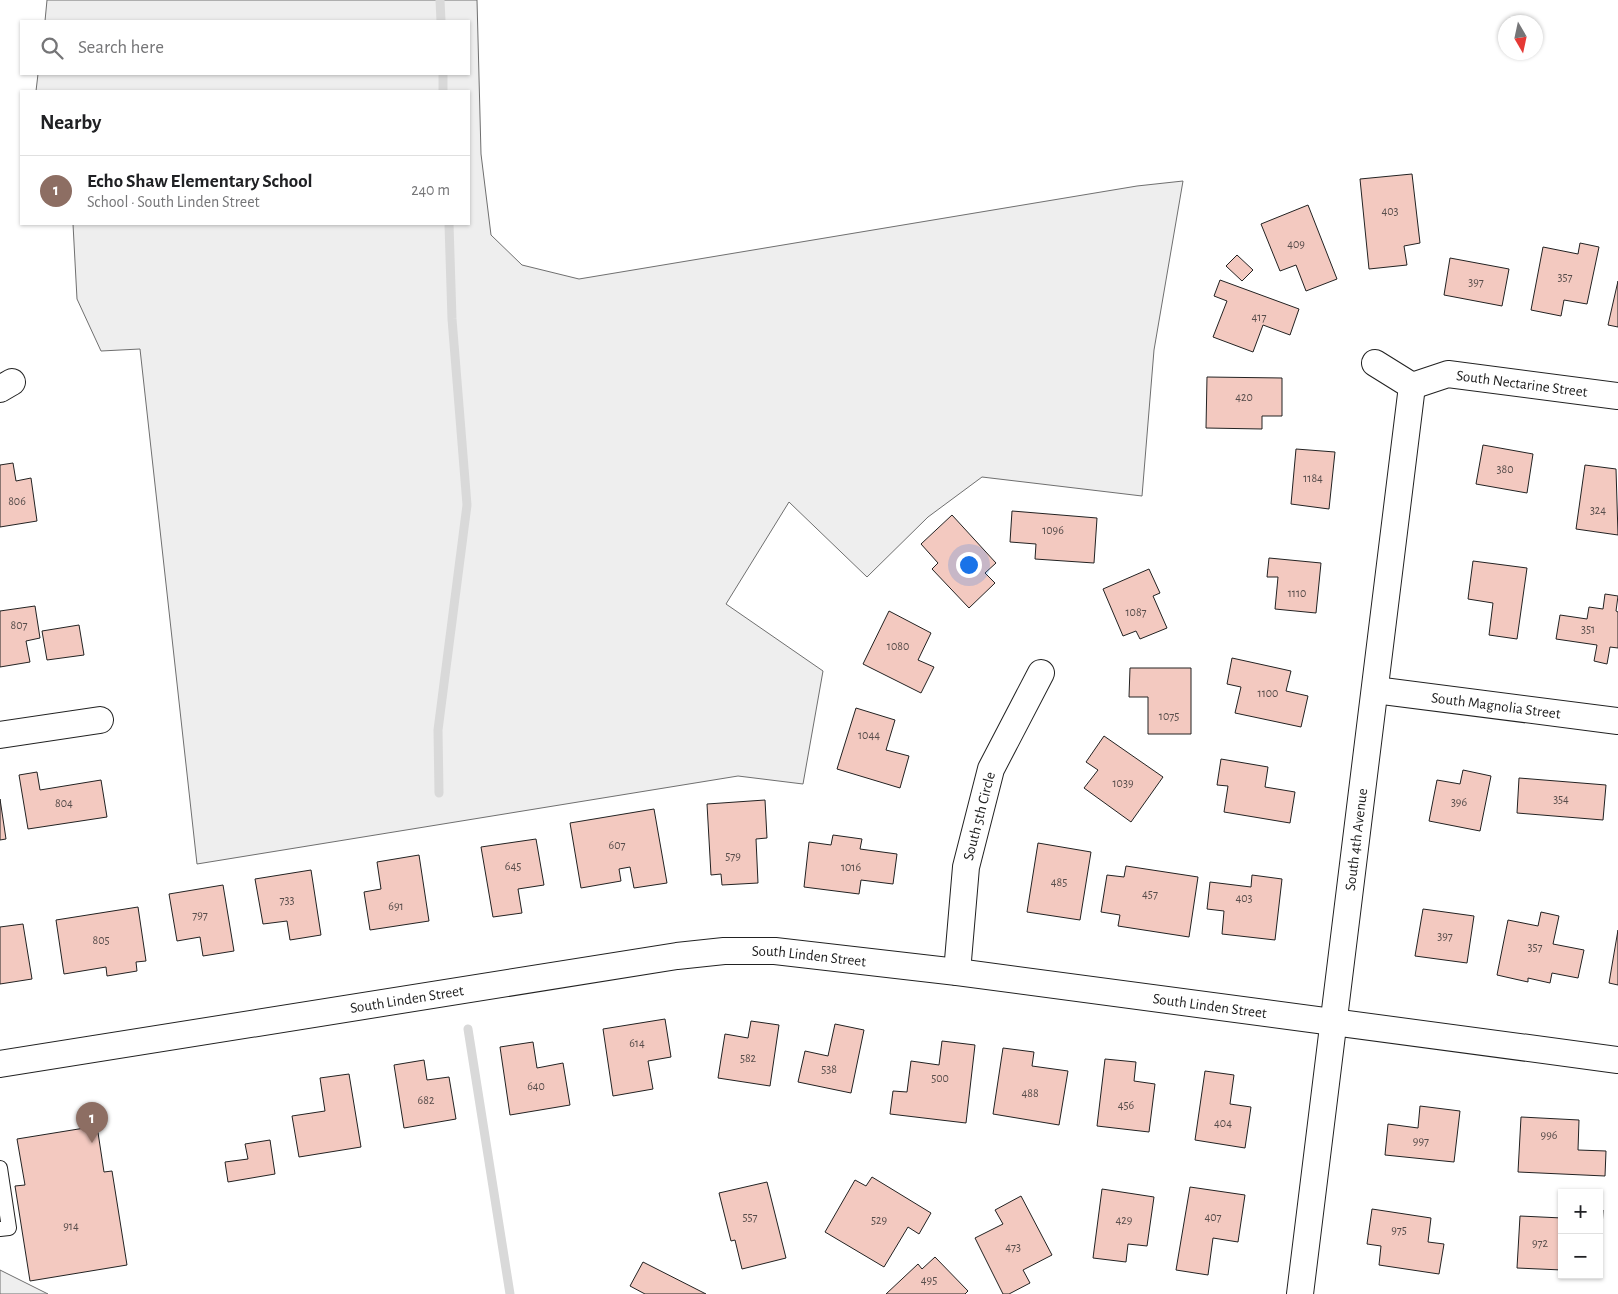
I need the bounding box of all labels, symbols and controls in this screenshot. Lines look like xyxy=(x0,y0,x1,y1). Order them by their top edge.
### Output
north arrow xyxy=(1498,15,1543,60)
search box xyxy=(20,20,470,75)
icon: search xyxy=(38,34,66,62)
text: Search here xyxy=(78,38,164,57)
text: Nearby xyxy=(40,112,101,133)
text: Echo Shaw Elementary School xyxy=(87,172,313,191)
text: 1 xyxy=(53,182,59,198)
text: 240 m xyxy=(411,182,450,198)
text: School · South Linden Street xyxy=(87,194,260,210)
house number: 403 xyxy=(1381,205,1399,217)
house number: 409 xyxy=(1287,238,1305,250)
house number: 357 xyxy=(1558,271,1572,283)
house number: 397 xyxy=(1468,276,1484,288)
house number: 417 xyxy=(1252,311,1266,323)
street label: South Nectarine Street xyxy=(1455,368,1589,400)
house number: 420 xyxy=(1235,391,1253,403)
house number: 380 xyxy=(1497,463,1513,475)
house number: 1184 xyxy=(1303,472,1323,484)
house number: 806 xyxy=(8,495,26,507)
house number: 324 xyxy=(1590,504,1606,516)
house number: 1096 xyxy=(1042,524,1064,536)
your location xyxy=(956,552,982,578)
house number: 1110 xyxy=(1288,587,1306,599)
house number: 1087 xyxy=(1125,606,1147,618)
house number: 807 xyxy=(10,619,28,631)
house number: 351 xyxy=(1581,623,1595,635)
house number: 1080 xyxy=(887,640,909,652)
house number: 1100 xyxy=(1258,687,1278,699)
street label: South Magnolia Street xyxy=(1430,690,1562,722)
house number: 1075 xyxy=(1159,710,1179,722)
house number: 1044 xyxy=(858,729,880,741)
street label: South 5th Circle xyxy=(961,770,998,862)
house number: 1039 xyxy=(1112,777,1134,789)
street label: South 4th Avenue xyxy=(1343,787,1370,892)
house number: 354 xyxy=(1553,793,1569,805)
house number: 396 xyxy=(1451,796,1467,808)
house number: 804 xyxy=(55,797,73,809)
house number: 607 xyxy=(609,839,625,851)
house number: 579 xyxy=(725,850,741,862)
house number: 645 xyxy=(505,860,521,872)
house number: 1016 xyxy=(841,861,861,873)
house number: 485 xyxy=(1051,876,1067,888)
house number: 457 xyxy=(1142,888,1158,900)
house number: 403 xyxy=(1235,892,1253,904)
house number: 733 xyxy=(280,894,294,906)
house number: 691 xyxy=(388,900,404,912)
house number: 797 xyxy=(192,909,208,921)
house number: 397 xyxy=(1437,930,1453,942)
house number: 805 xyxy=(92,934,110,946)
house number: 357 xyxy=(1528,941,1542,953)
street label: South Linden Street xyxy=(752,944,867,969)
street label: South Linden Street xyxy=(349,983,465,1016)
street label: South Linden Street xyxy=(1152,991,1268,1021)
house number: 614 xyxy=(629,1037,645,1049)
house number: 582 xyxy=(740,1052,757,1064)
house number: 538 xyxy=(821,1063,837,1075)
house number: 500 xyxy=(931,1072,949,1084)
house number: 640 xyxy=(527,1080,545,1092)
house number: 488 xyxy=(1021,1087,1039,1099)
house number: 682 xyxy=(418,1094,435,1106)
house number: 456 xyxy=(1118,1099,1135,1111)
pin: 1 xyxy=(76,1102,108,1143)
house number: 404 xyxy=(1214,1117,1232,1129)
house number: 996 xyxy=(1541,1129,1558,1141)
house number: 997 xyxy=(1413,1135,1429,1147)
map controls xyxy=(1558,1189,1603,1279)
button: + xyxy=(1558,1189,1603,1234)
house number: 557 xyxy=(742,1211,758,1223)
house number: 407 xyxy=(1204,1211,1222,1223)
house number: 529 xyxy=(871,1214,887,1226)
house number: 429 xyxy=(1116,1214,1133,1226)
house number: 914 xyxy=(63,1220,79,1232)
house number: 975 xyxy=(1391,1224,1407,1236)
button: − xyxy=(1558,1234,1603,1279)
house number: 972 xyxy=(1532,1237,1549,1249)
house number: 473 xyxy=(1005,1241,1021,1253)
house number: 495 xyxy=(921,1274,937,1286)

